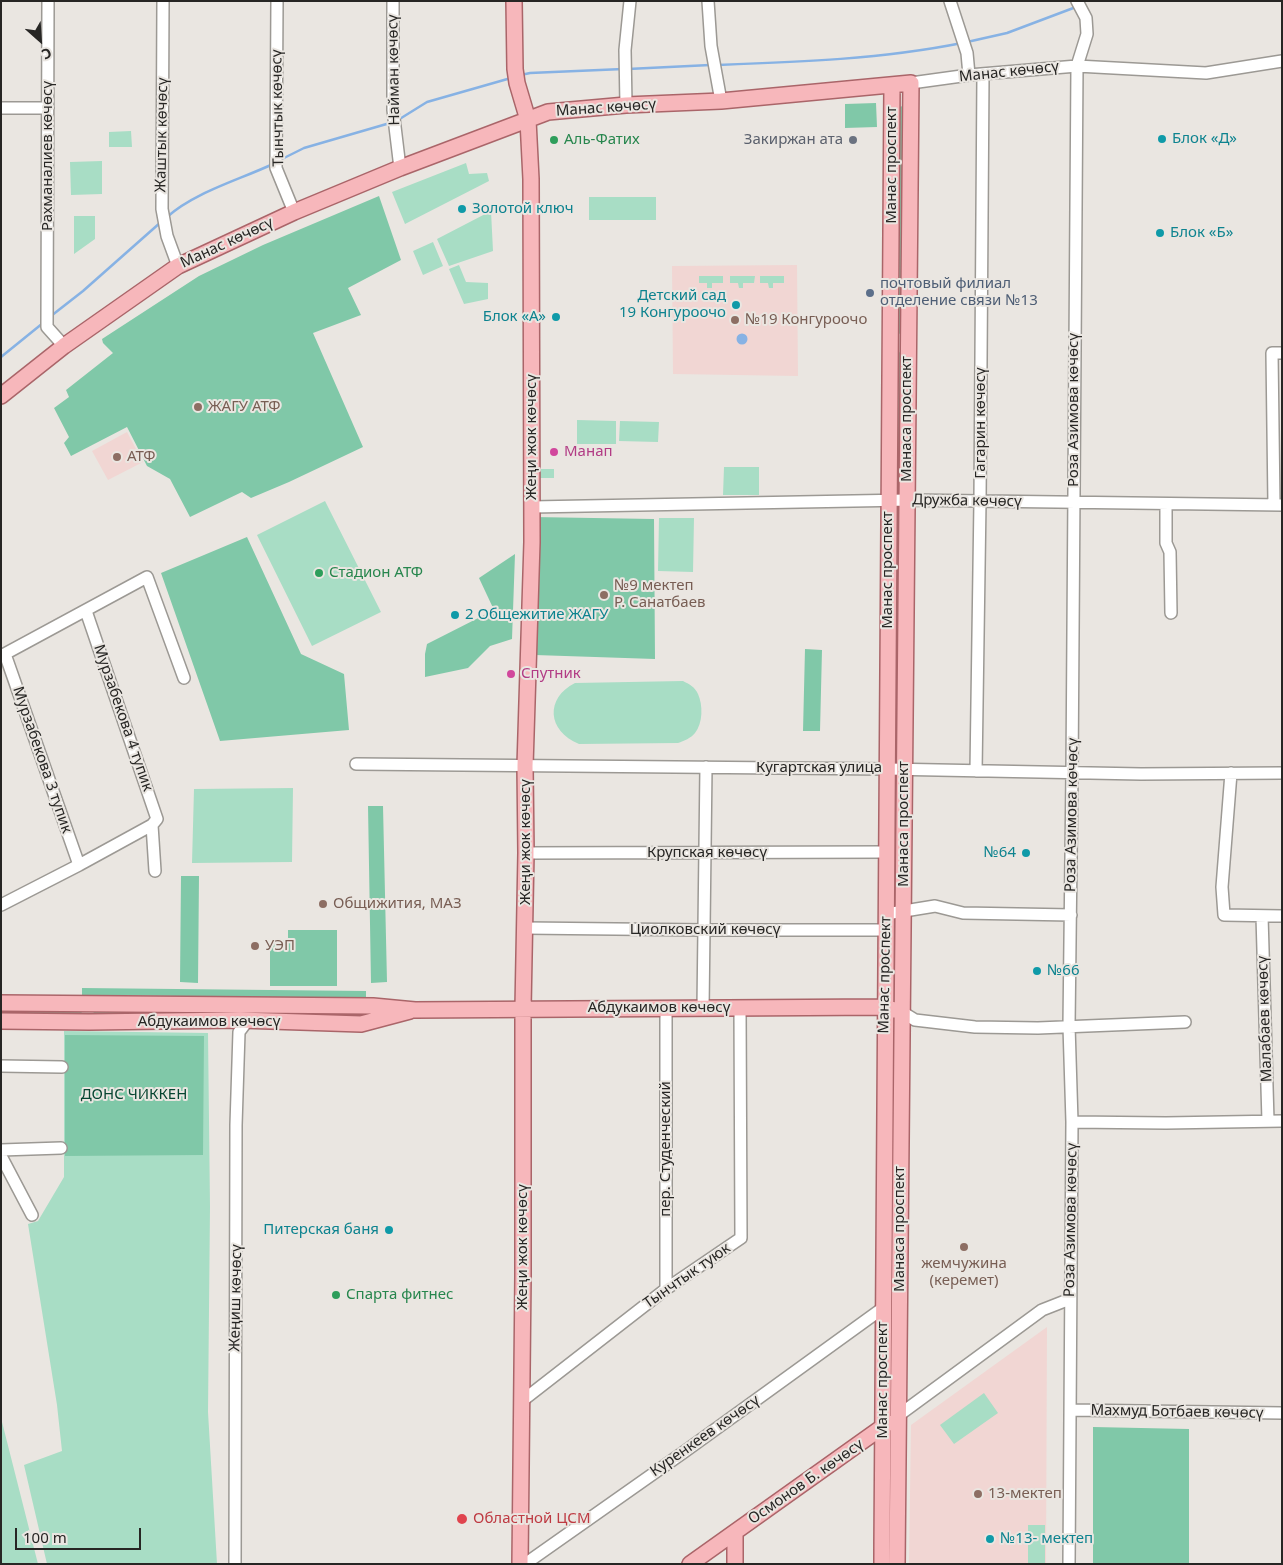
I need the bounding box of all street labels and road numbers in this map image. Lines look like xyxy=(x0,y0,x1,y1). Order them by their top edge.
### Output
street label: Найман көчөсү xyxy=(384,14,404,126)
street label: Тынчтык көчөсү xyxy=(268,49,288,167)
street label: Манас көчөсү xyxy=(958,58,1060,86)
street label: Жаштык көчөсү xyxy=(152,77,172,193)
street label: Рахманалиев көчөсү xyxy=(39,81,57,231)
street label: Манас көчөсү xyxy=(555,96,657,120)
street label: Манас проспект xyxy=(883,106,901,224)
street label: Манас көчөсү xyxy=(178,214,276,272)
street label: Роза Азимова көчөсү xyxy=(1065,333,1083,487)
street label: Манаса проспект xyxy=(898,356,916,482)
street label: Гагарин көчөсү xyxy=(972,367,990,479)
street label: Жеңи жок көчөсү xyxy=(523,374,541,500)
street label: Дружба көчөсү xyxy=(912,491,1022,511)
street label: Манас проспект xyxy=(879,511,897,629)
street label: Мурзабекова 4 тупик xyxy=(89,642,157,794)
street label: Мурзабекова 3 тупик xyxy=(8,684,76,836)
street label: Роза Азимова көчөсү xyxy=(1062,738,1082,892)
street label: Кугартская улица xyxy=(756,759,882,777)
street label: Манаса проспект xyxy=(895,761,913,887)
street label: Жеңи жок көчөсү xyxy=(517,779,535,905)
street label: Крупская көчөсү xyxy=(647,844,767,862)
street label: Манас проспект xyxy=(875,916,895,1034)
street label: Циолковский көчөсү xyxy=(630,921,780,939)
street label: Малабаев көчөсү xyxy=(1254,955,1276,1083)
street label: Абдукаимов көчөсү xyxy=(588,999,730,1017)
street label: Абдукаимов көчөсү xyxy=(138,1013,280,1031)
street label: пер. Студенческий xyxy=(657,1081,675,1217)
street label: Роза Азимова көчөсү xyxy=(1061,1143,1081,1297)
street label: Манаса проспект xyxy=(891,1166,909,1292)
street label: Жеңи жок көчөсү xyxy=(514,1184,532,1310)
street label: Тынчтык туюк xyxy=(640,1239,734,1313)
street label: Жеңиш көчөсү xyxy=(226,1244,246,1352)
street label: Манас проспект xyxy=(874,1321,892,1439)
street label: Куренкеев көчөсү xyxy=(647,1391,763,1481)
street label: Махмуд Ботбаев көчөсү xyxy=(1090,1401,1264,1423)
street label: Осмонов Б. көчөсү xyxy=(745,1436,867,1528)

